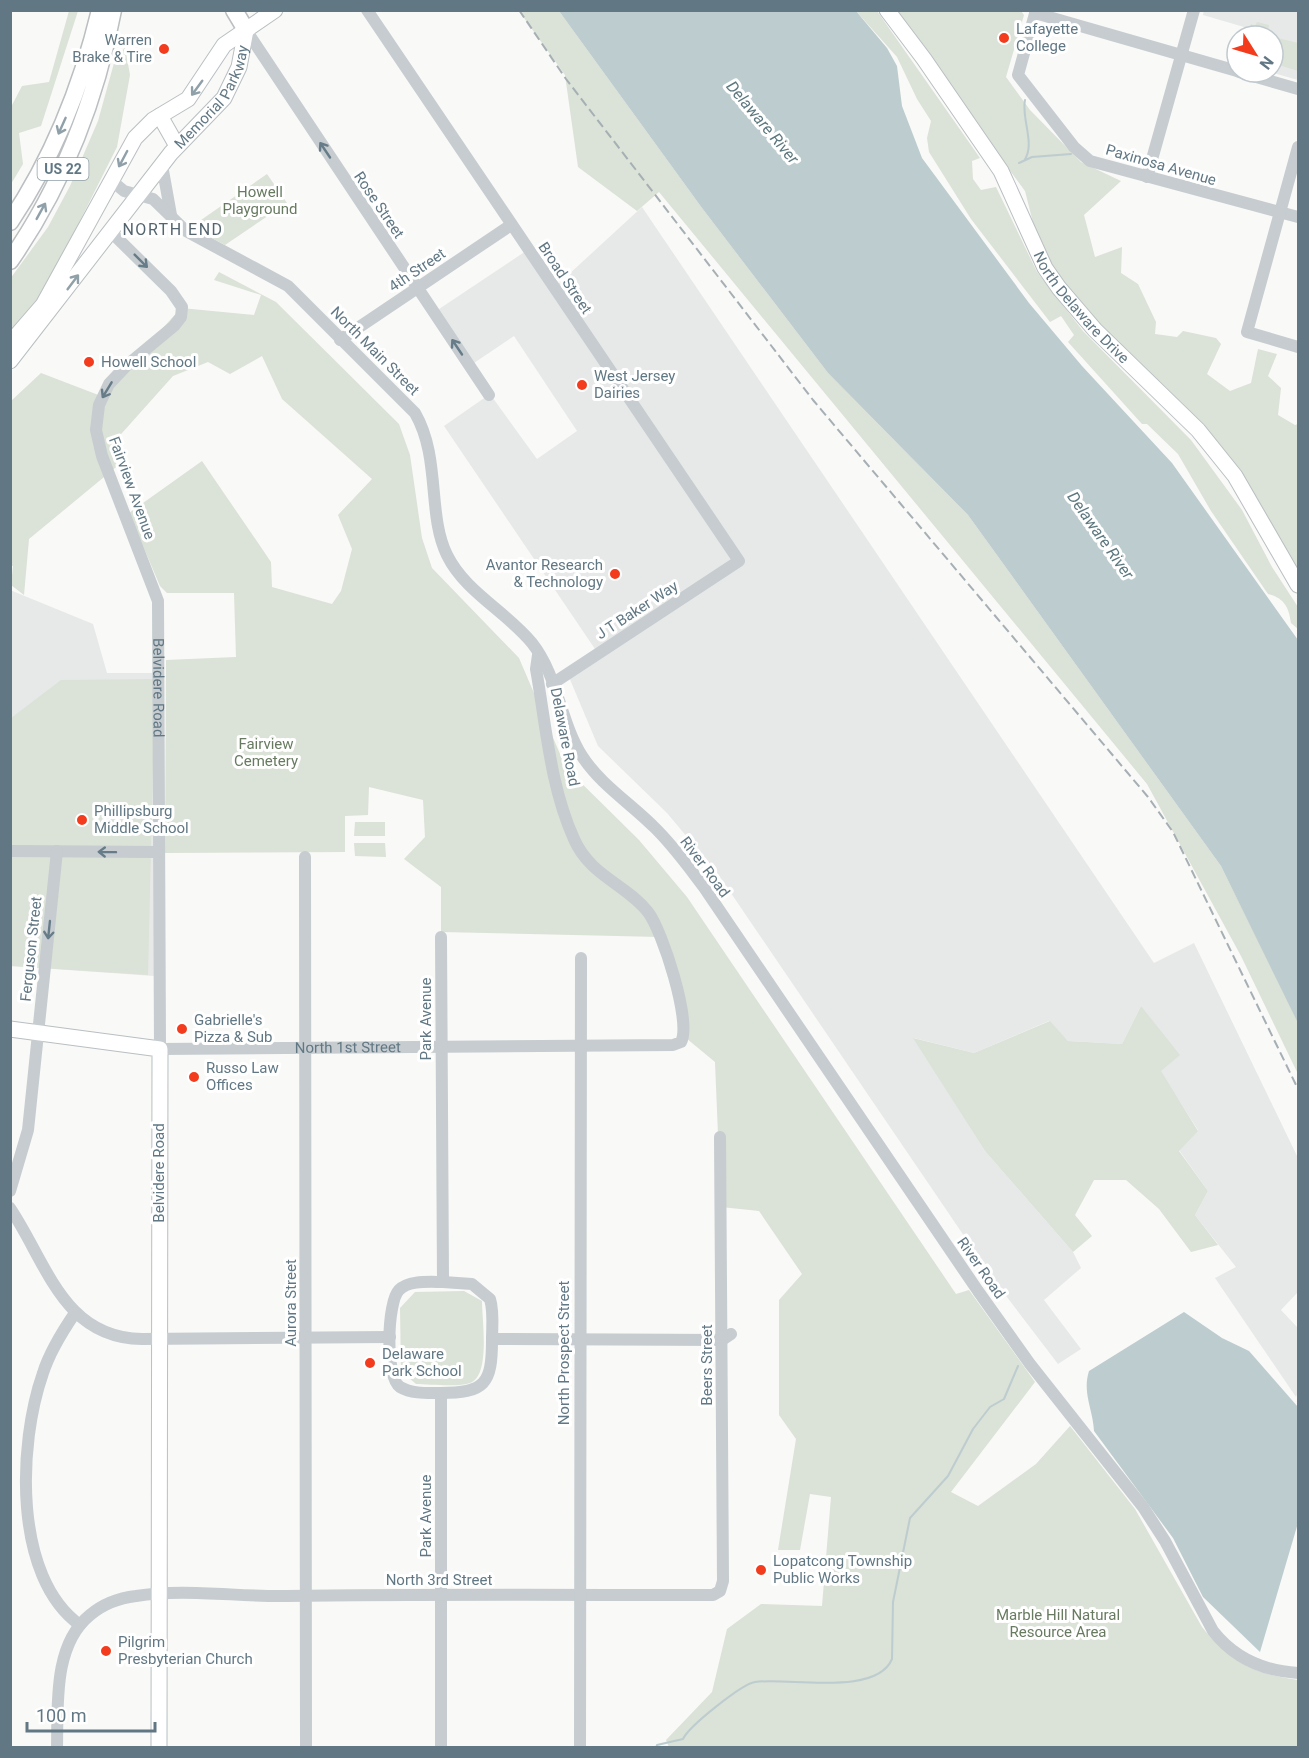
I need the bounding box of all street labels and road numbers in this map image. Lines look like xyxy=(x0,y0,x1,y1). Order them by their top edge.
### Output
street label: Memorial Parkway xyxy=(171,44,252,153)
street label: Paxinosa Avenue xyxy=(1104,141,1218,189)
road number: US 22 xyxy=(38,158,88,180)
street label: Rose Street xyxy=(350,168,408,242)
street label: Broad Street xyxy=(534,239,596,317)
street label: 4th Street xyxy=(385,244,449,296)
street label: North Delaware Drive xyxy=(1030,248,1133,367)
street label: North Main Street xyxy=(327,303,423,399)
street label: Fairview Avenue xyxy=(105,434,159,542)
street label: J T Baker Way xyxy=(593,577,681,643)
street label: Belvidere Road xyxy=(149,638,168,738)
street label: Delaware Road xyxy=(547,686,583,788)
street label: River Road xyxy=(676,833,734,901)
street label: Ferguson Street xyxy=(17,895,45,1002)
street label: Park Avenue xyxy=(417,977,435,1061)
street label: North 1st Street xyxy=(295,1038,401,1057)
street label: Belvidere Road xyxy=(150,1123,168,1223)
street label: River Road xyxy=(953,1234,1009,1302)
street label: Aurora Street xyxy=(282,1259,300,1347)
street label: North Prospect Street xyxy=(555,1281,573,1425)
street label: Beers Street xyxy=(698,1324,716,1406)
street label: Park Avenue xyxy=(417,1474,435,1558)
street label: North 3rd Street xyxy=(386,1571,492,1589)

